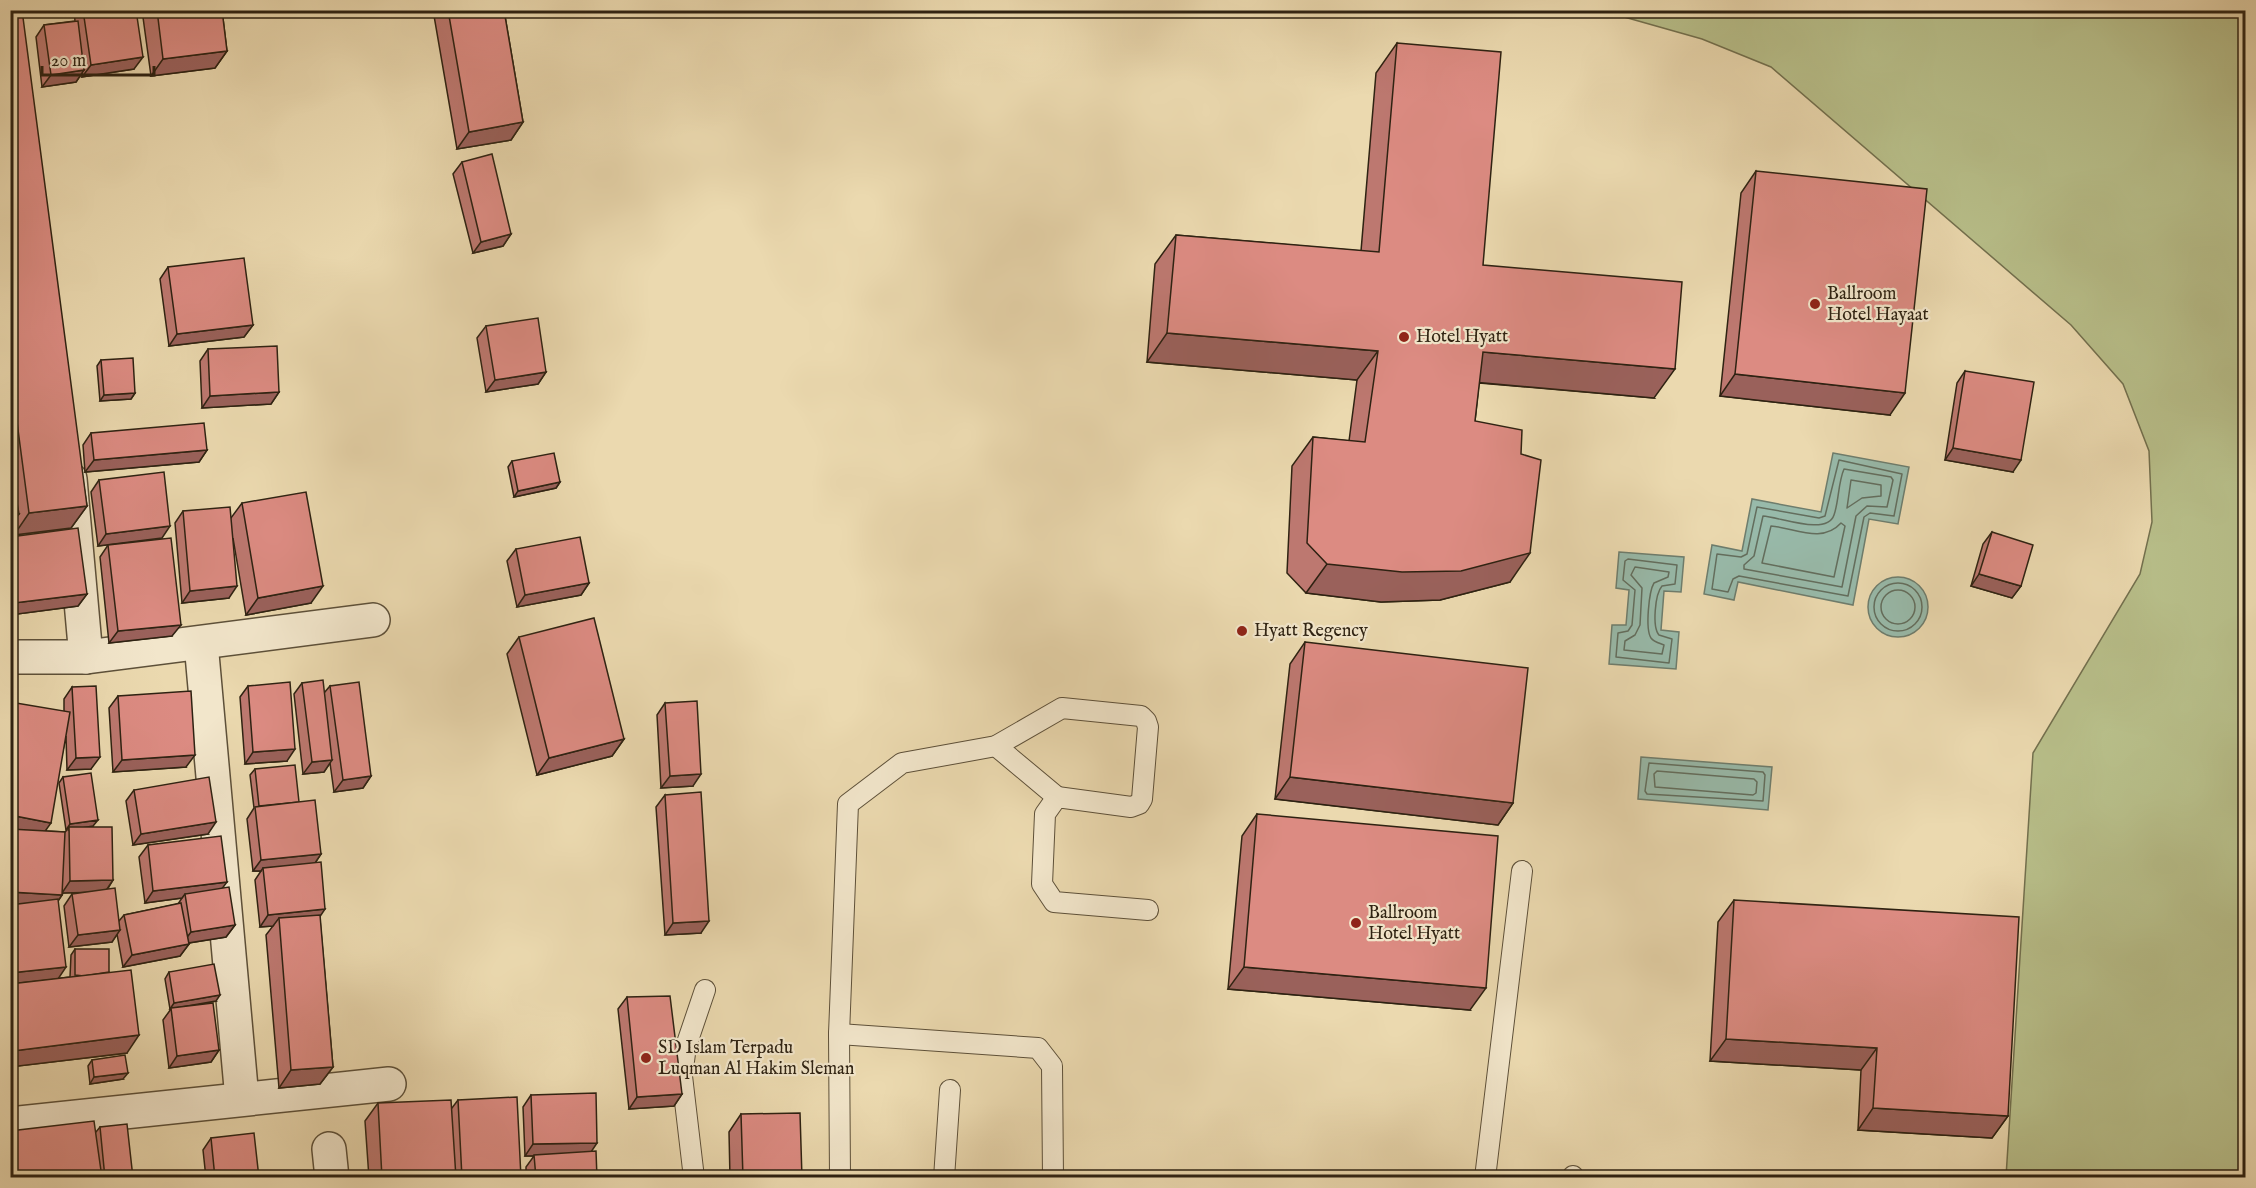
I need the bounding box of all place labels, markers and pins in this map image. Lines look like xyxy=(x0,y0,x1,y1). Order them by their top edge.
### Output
place label: Ballroom Hotel Hayaat xyxy=(1827,283,1929,327)
marker: Ballroom Hotel Hayaat xyxy=(1808,297,1822,311)
place label: Hotel Hyatt xyxy=(1416,326,1508,349)
marker: Hotel Hyatt xyxy=(1397,330,1411,344)
place label: Hyatt Regency xyxy=(1254,620,1368,643)
marker: Hyatt Regency xyxy=(1235,624,1249,638)
place label: Ballroom Hotel Hyatt xyxy=(1368,902,1460,946)
marker: Ballroom Hotel Hyatt xyxy=(1349,916,1363,930)
place label: SD Islam Terpadu Luqman Al Hakim Sleman xyxy=(658,1037,855,1081)
marker: SD Islam Terpadu Luqman Al Hakim Sleman xyxy=(639,1051,653,1065)

